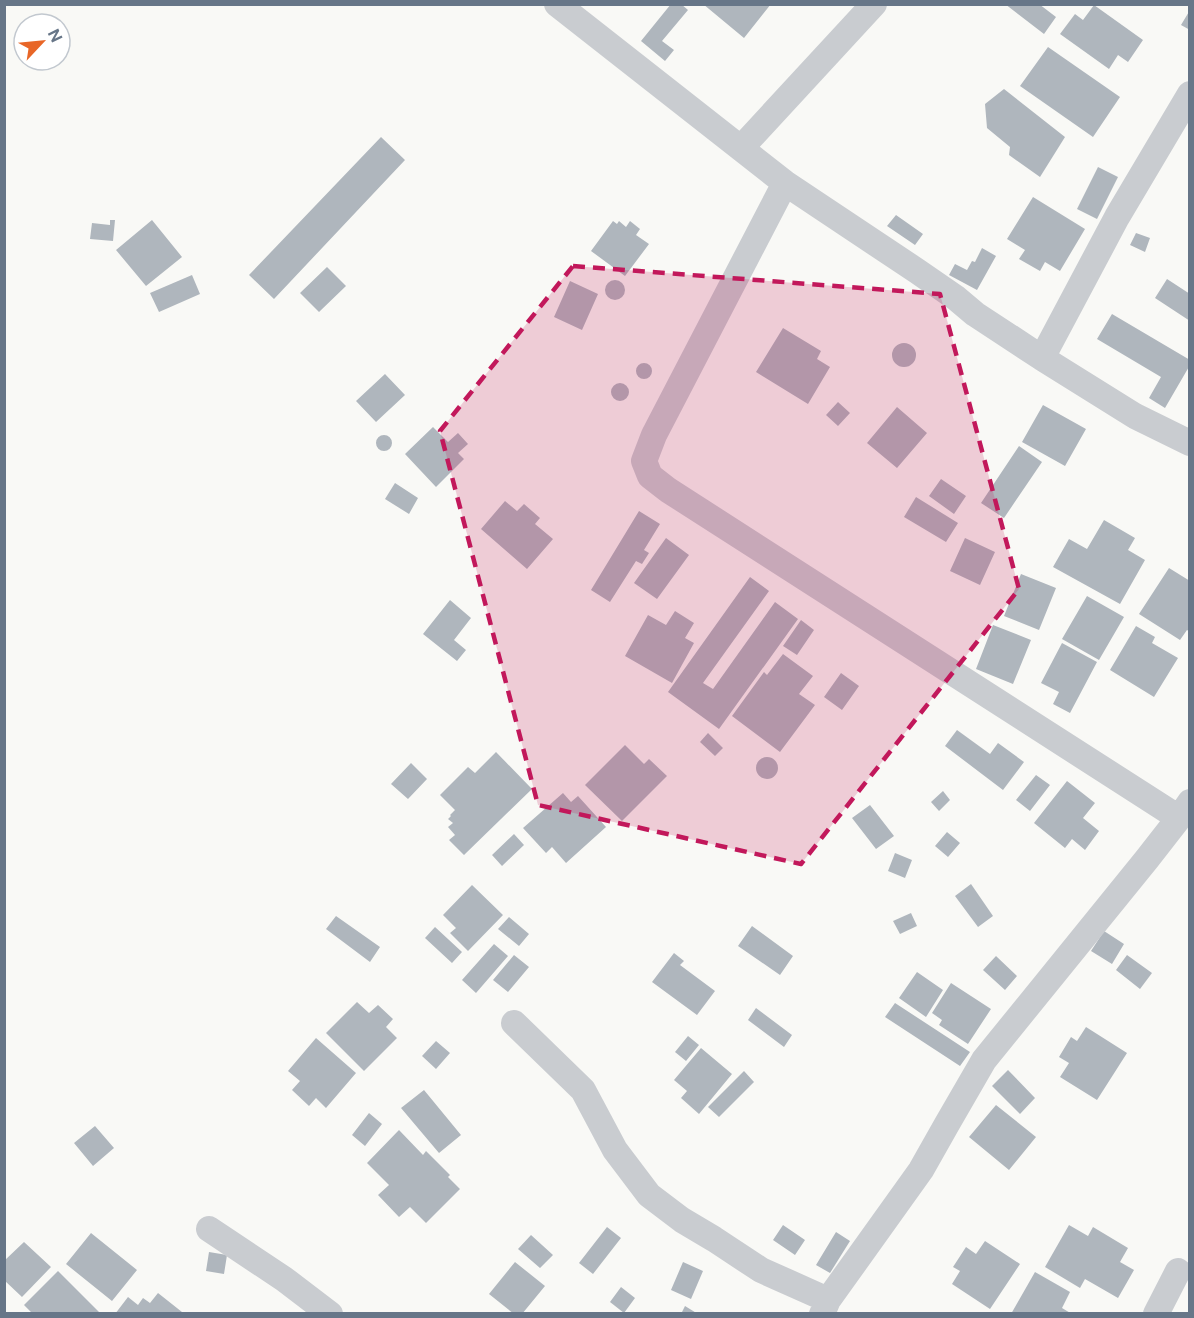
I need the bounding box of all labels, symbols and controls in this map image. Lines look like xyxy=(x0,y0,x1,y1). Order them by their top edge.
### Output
north arrow xyxy=(12,12,72,72)
text: N xyxy=(44,26,66,45)

